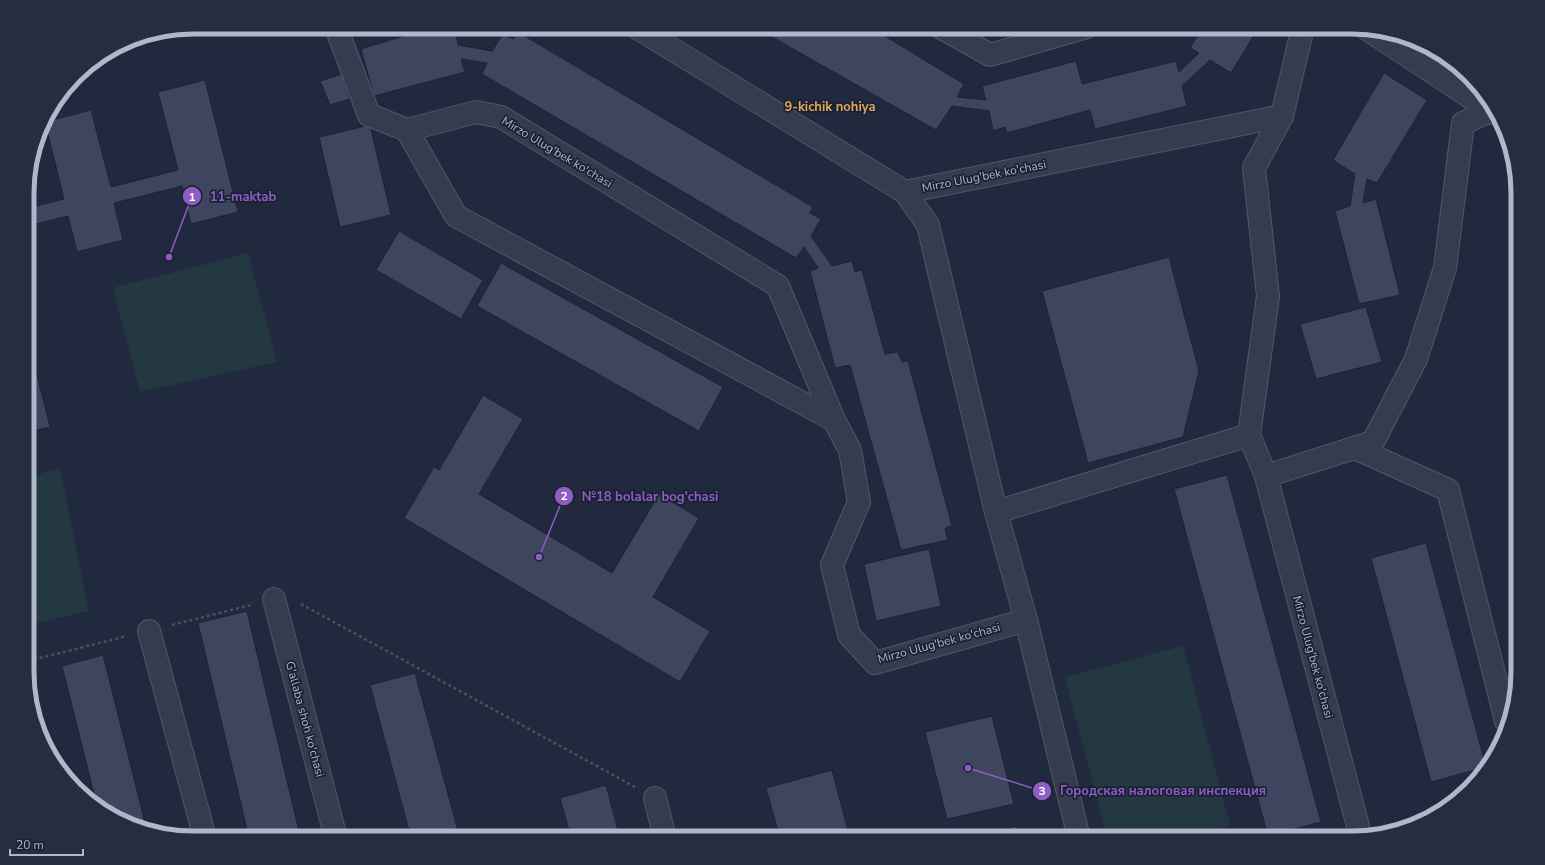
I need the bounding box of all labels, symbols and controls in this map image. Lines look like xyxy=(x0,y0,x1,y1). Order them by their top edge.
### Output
district label: 9-kichik nohiya xyxy=(784,98,876,116)
street label: Mirzo Ulug'bek ko'chasi xyxy=(499,113,615,191)
street label: Mirzo Ulug'bek ko'chasi xyxy=(921,156,1047,196)
callout: 11-maktab xyxy=(182,184,284,209)
text: 11-maktab xyxy=(210,188,276,206)
text: 1 xyxy=(188,189,196,205)
callout: №18 bolalar bog'chasi xyxy=(554,484,727,509)
text: 2 xyxy=(560,488,568,504)
text: №18 bolalar bog'chasi xyxy=(582,488,718,506)
street label: Mirzo Ulug'bek ko'chasi xyxy=(1289,594,1337,720)
street label: Mirzo Ulug'bek ko'chasi xyxy=(876,619,1002,667)
street label: G'allaba shoh ko'chasi xyxy=(282,659,328,779)
callout: Городская налоговая инспекция xyxy=(1032,778,1274,803)
text: Городская налоговая инспекция xyxy=(1060,782,1266,800)
text: 3 xyxy=(1038,783,1046,799)
scale bar xyxy=(10,831,83,857)
text: 20 m xyxy=(16,837,44,853)

